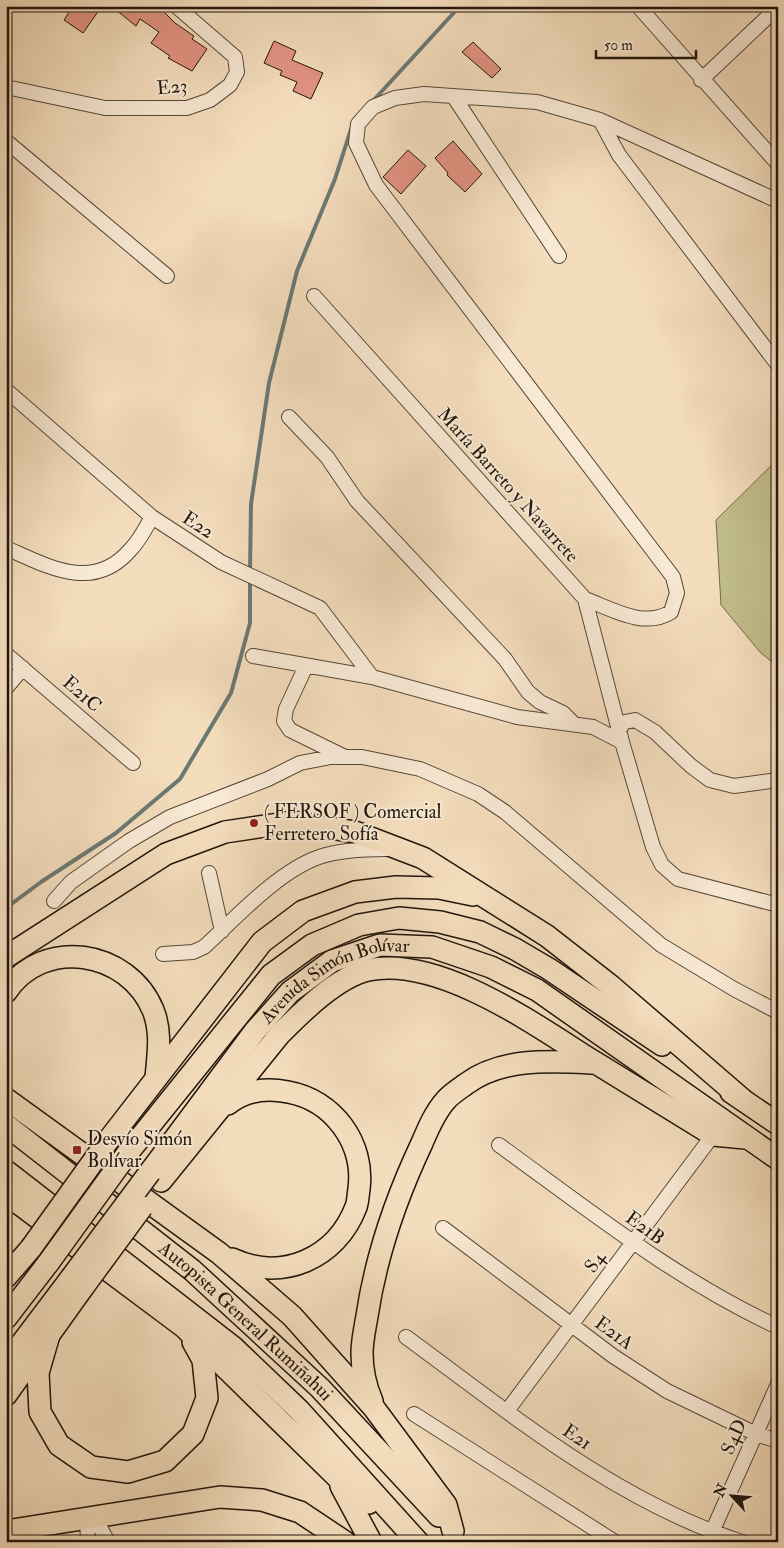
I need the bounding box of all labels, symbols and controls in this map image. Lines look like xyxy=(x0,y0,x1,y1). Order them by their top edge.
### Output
scale bar xyxy=(596,28,696,60)
text: 50 m xyxy=(604,36,633,55)
street label: E23 xyxy=(156,74,188,100)
street label: María Barreto y Navarrete xyxy=(432,403,584,567)
street label: E22 xyxy=(178,506,218,544)
street label: E21C xyxy=(58,671,106,717)
place label: ( FERSOF ) Comercial Ferretero Sofía xyxy=(264,800,442,846)
marker: ( FERSOF ) Comercial Ferretero Sofía xyxy=(248,817,260,829)
street label: Avenida Simón Bolívar xyxy=(255,933,410,1030)
place label: Desvío Simón Bolívar xyxy=(87,1127,193,1173)
marker: Desvío Simón Bolívar xyxy=(71,1144,83,1156)
street label: E21B xyxy=(621,1206,669,1250)
street label: Autopista General Rumiñahui xyxy=(153,1236,338,1406)
street label: S4 xyxy=(579,1246,611,1278)
street label: E21A xyxy=(590,1311,638,1355)
street label: S4D xyxy=(716,1416,752,1458)
street label: E21 xyxy=(558,1419,596,1455)
north arrow xyxy=(706,1470,756,1520)
text: N xyxy=(710,1481,731,1501)

